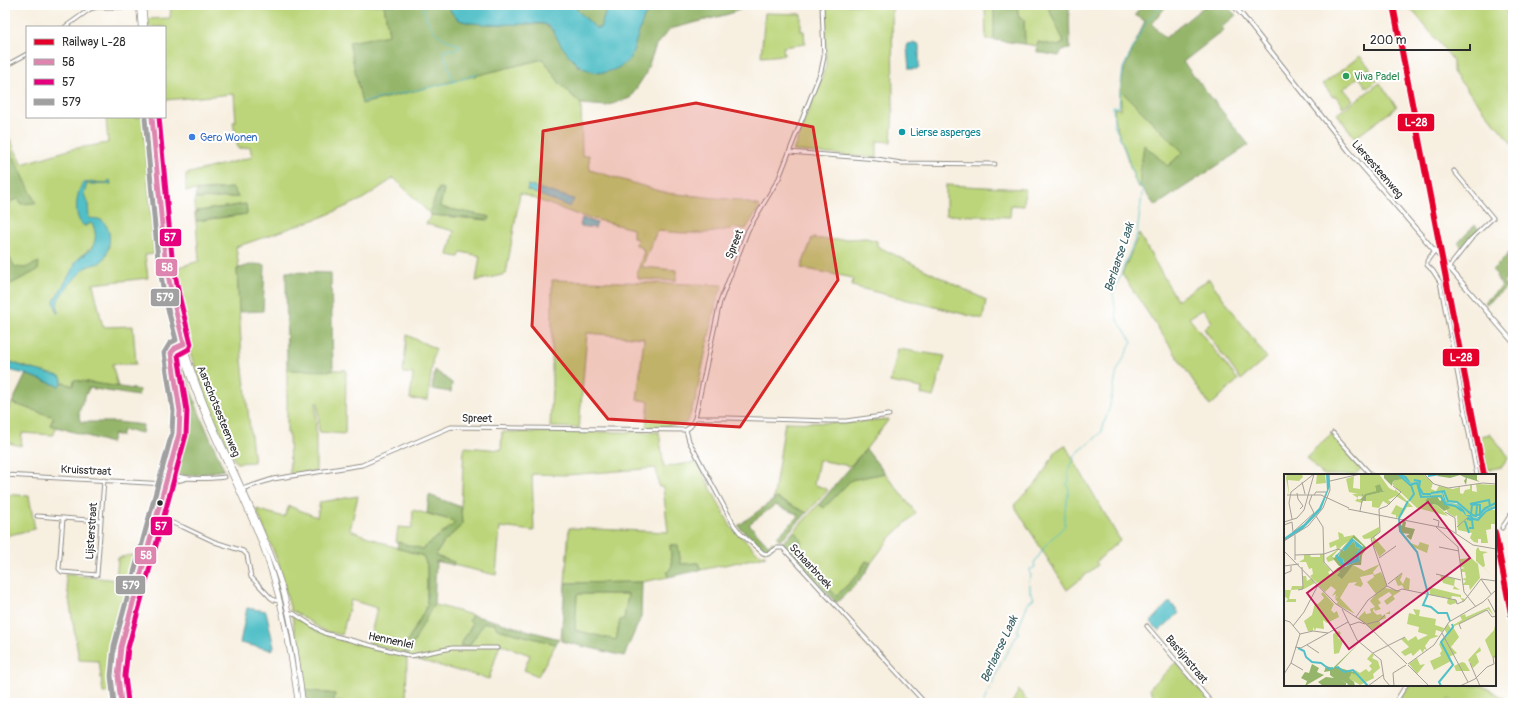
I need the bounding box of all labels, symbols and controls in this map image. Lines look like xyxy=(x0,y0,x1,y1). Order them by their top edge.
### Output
legend xyxy=(26,26,166,118)
scale bar xyxy=(1364,26,1470,52)
text: 200 m xyxy=(1370,33,1407,48)
text: Railway L-28 xyxy=(62,35,126,50)
text: 58 xyxy=(62,55,75,70)
place label: Viva Padel xyxy=(1354,70,1400,83)
marker: Viva Padel xyxy=(1341,71,1351,81)
text: 57 xyxy=(62,75,76,90)
text: 579 xyxy=(62,95,81,110)
line badge: L-28 xyxy=(1397,113,1435,132)
text: L-28 xyxy=(1405,116,1428,129)
place label: Lierse asperges xyxy=(910,126,981,139)
marker: Lierse asperges xyxy=(897,127,907,137)
place label: Gero Wonen xyxy=(200,131,258,144)
marker: Gero Wonen xyxy=(187,132,197,142)
street label: Liersesteenweg xyxy=(1349,138,1407,201)
water label: Berlaarse Laak xyxy=(1101,220,1138,294)
street label: Spreet xyxy=(723,227,746,261)
line badge: 57 xyxy=(159,228,182,247)
text: 57 xyxy=(164,231,176,244)
line badge: 58 xyxy=(155,258,178,277)
text: 58 xyxy=(161,261,173,274)
line badge: 579 xyxy=(150,288,180,307)
text: 579 xyxy=(156,291,174,304)
line badge: L-28 xyxy=(1442,348,1480,367)
text: L-28 xyxy=(1450,351,1473,364)
street label: Aarschotsesteenweg xyxy=(194,364,243,459)
street label: Spreet xyxy=(462,412,493,425)
street label: Kruisstraat xyxy=(60,463,112,478)
inset map xyxy=(1284,474,1496,686)
unlabelled marker xyxy=(155,498,165,508)
street label: Lijsterstraat xyxy=(83,501,100,560)
line badge: 57 xyxy=(150,516,173,536)
text: 57 xyxy=(155,520,167,533)
street label: Schaarbroek xyxy=(787,541,835,592)
line badge: 58 xyxy=(134,546,157,565)
text: 58 xyxy=(140,549,152,562)
line badge: 579 xyxy=(115,575,146,595)
text: 579 xyxy=(122,579,140,592)
water label: Berlaarse Laak xyxy=(977,612,1022,685)
street label: Hennenlei xyxy=(367,629,415,652)
street label: Bastijnstraat xyxy=(1163,633,1211,687)

